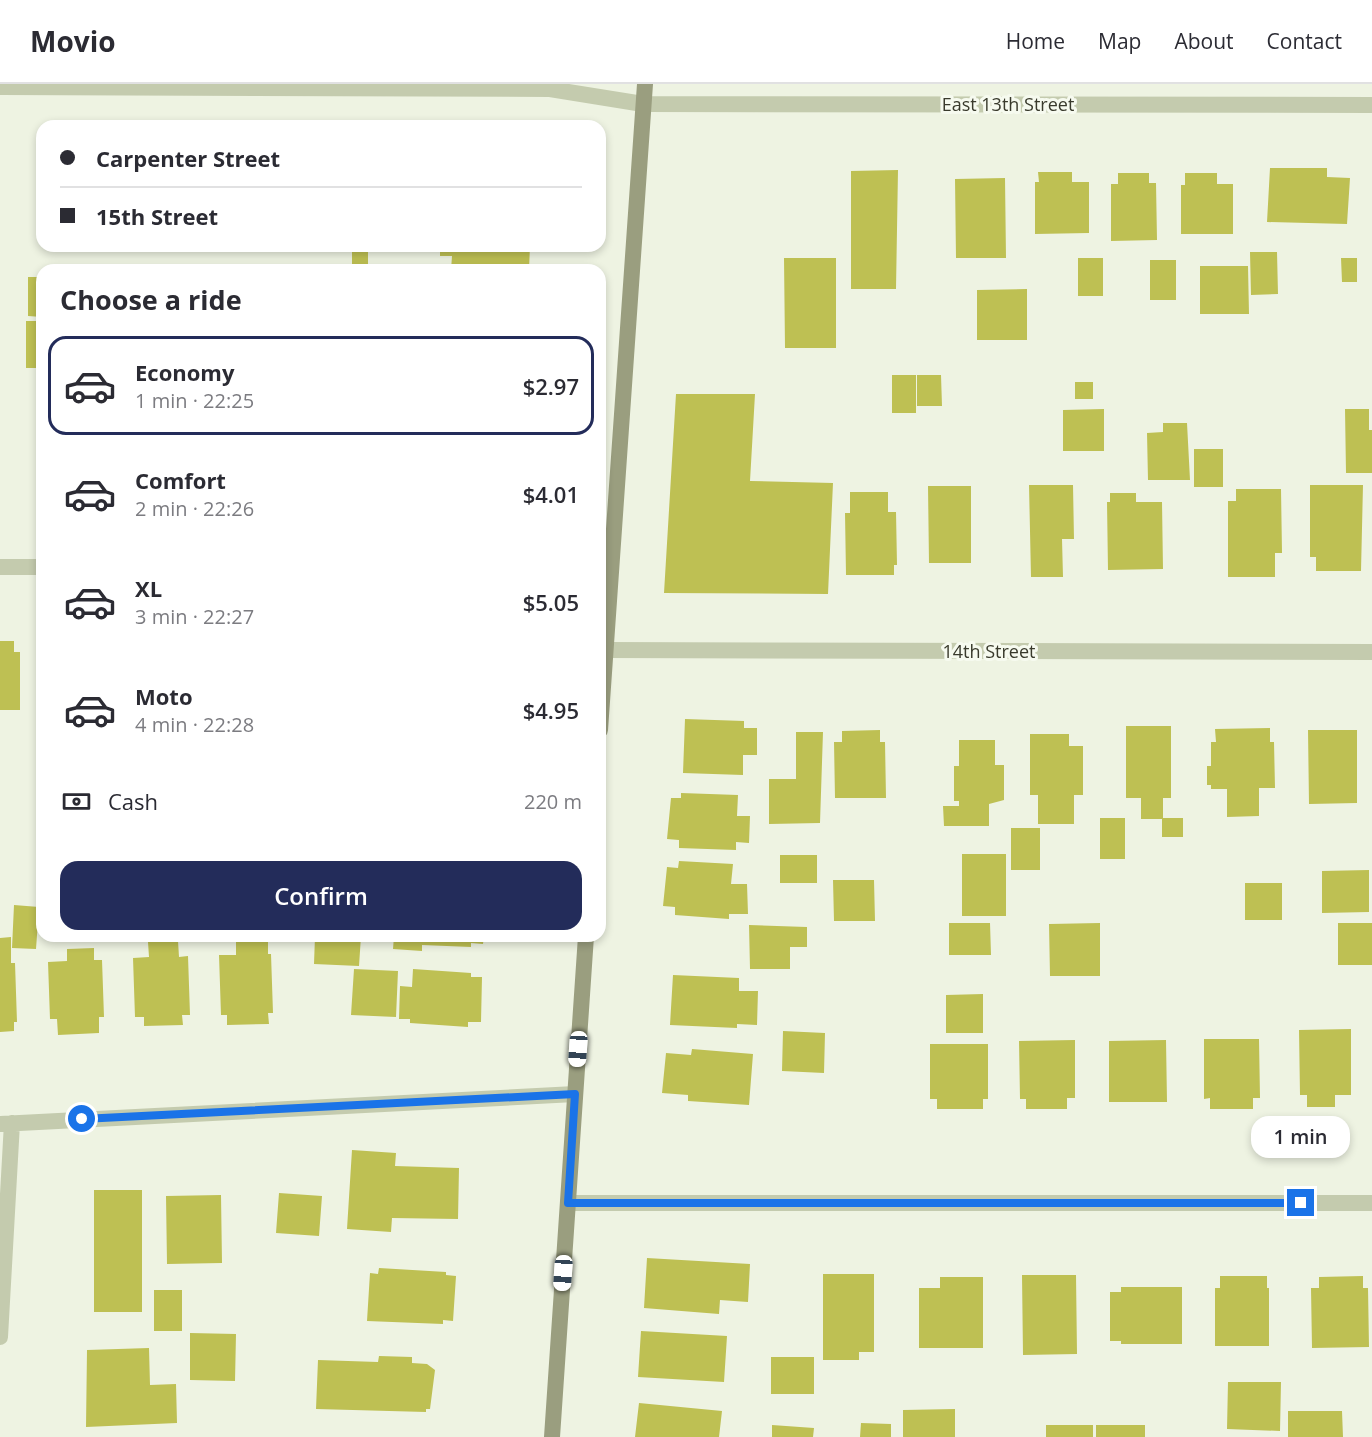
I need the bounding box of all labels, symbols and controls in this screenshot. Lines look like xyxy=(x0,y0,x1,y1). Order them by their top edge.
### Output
text: Movio xyxy=(30,22,116,60)
text: Home xyxy=(1006,27,1065,55)
text: Map xyxy=(1098,27,1141,55)
text: About xyxy=(1174,27,1234,55)
text: Contact xyxy=(1267,27,1342,55)
street label: East 13th Street xyxy=(942,92,1074,116)
text: Carpenter Street xyxy=(96,143,280,173)
text: 15th Street xyxy=(96,201,218,231)
text: Choose a ride xyxy=(60,281,242,318)
text: Economy xyxy=(135,357,234,387)
icon: car xyxy=(63,359,117,413)
text: $2.97 xyxy=(523,371,579,401)
text: 1 min · 22:25 xyxy=(135,387,254,414)
text: Comfort xyxy=(135,465,226,495)
icon: car xyxy=(63,467,117,521)
text: $4.01 xyxy=(523,479,579,509)
text: 2 min · 22:26 xyxy=(135,495,254,522)
text: XL xyxy=(135,573,162,603)
icon: car xyxy=(63,575,117,629)
text: $5.05 xyxy=(523,587,579,617)
text: 3 min · 22:27 xyxy=(135,603,254,630)
street label: 14th Street xyxy=(943,639,1036,663)
text: Moto xyxy=(135,681,193,711)
icon: car xyxy=(63,683,117,737)
text: $4.95 xyxy=(523,695,579,725)
text: 4 min · 22:28 xyxy=(135,711,254,738)
icon: cash xyxy=(60,785,93,818)
text: Cash xyxy=(108,786,158,816)
text: 220 m xyxy=(524,788,582,815)
button: Confirm xyxy=(60,861,582,930)
car xyxy=(568,1030,588,1068)
route start xyxy=(68,1105,95,1132)
callout: 1 min xyxy=(1252,1116,1350,1158)
text: 1 min xyxy=(1274,1123,1328,1150)
route end xyxy=(1287,1189,1314,1216)
car xyxy=(553,1254,573,1292)

